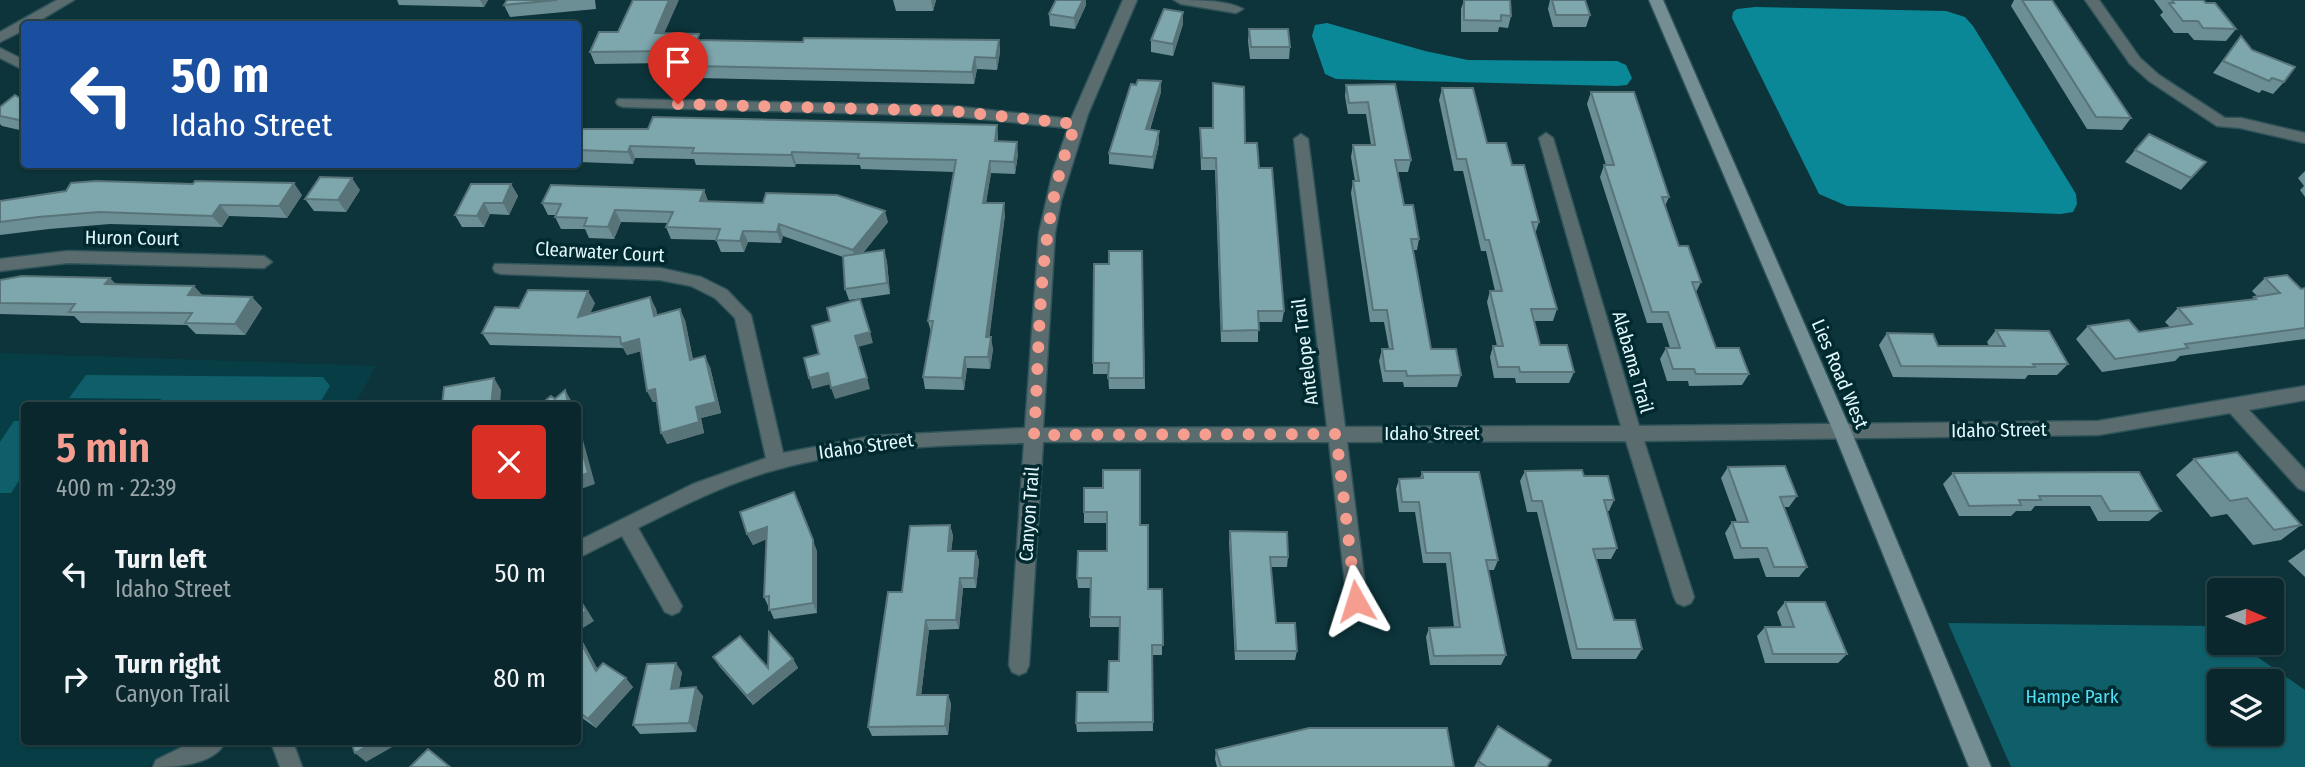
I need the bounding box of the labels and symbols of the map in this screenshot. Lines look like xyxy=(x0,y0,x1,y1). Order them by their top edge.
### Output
pin xyxy=(648,32,708,104)
street label: Huron Court xyxy=(85,226,180,250)
street label: Clearwater Court xyxy=(535,237,666,267)
street label: Antelope Trail xyxy=(1287,297,1323,407)
street label: Alabama Trail xyxy=(1607,308,1659,416)
street label: Lies Road West xyxy=(1807,316,1874,433)
street label: Idaho Street xyxy=(1951,418,2048,442)
street label: Idaho Street xyxy=(1384,422,1481,445)
street label: Idaho Street xyxy=(817,428,916,464)
street label: Canyon Trail xyxy=(1014,466,1044,562)
position arrow xyxy=(1319,564,1393,638)
north arrow xyxy=(2207,578,2284,654)
park label: Hampe Park xyxy=(2025,685,2119,708)

